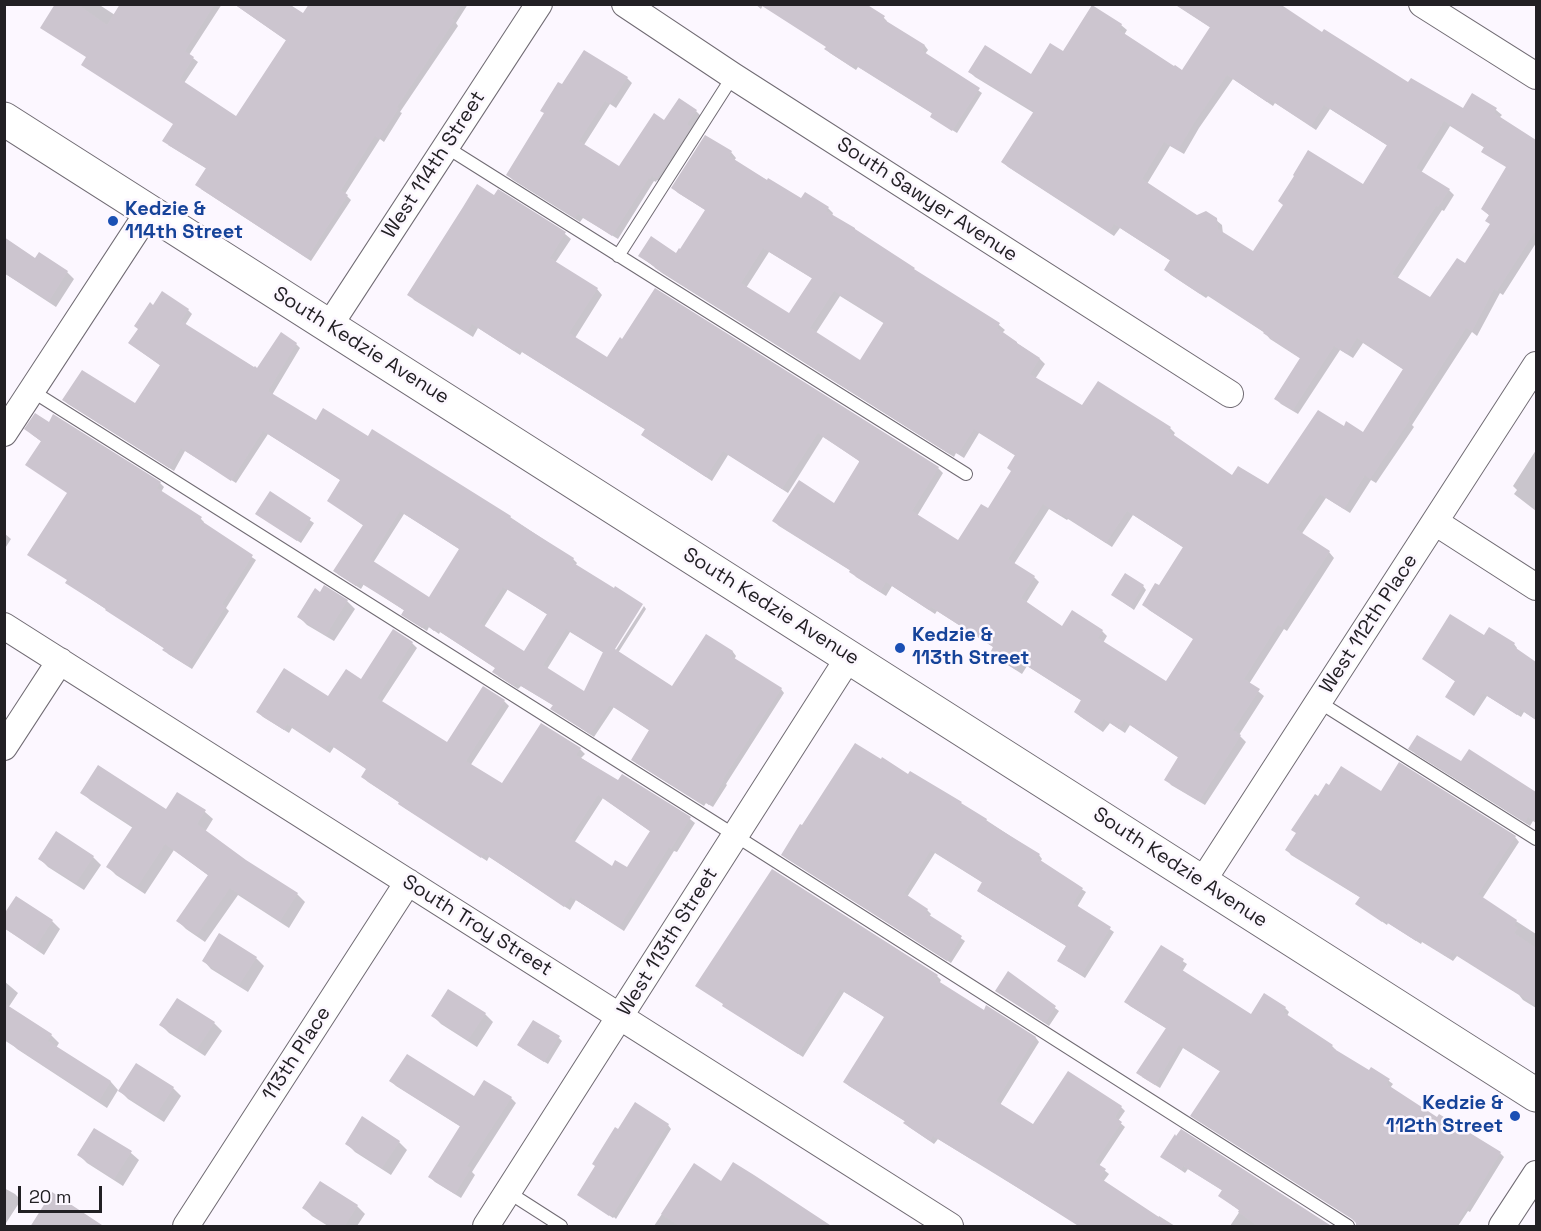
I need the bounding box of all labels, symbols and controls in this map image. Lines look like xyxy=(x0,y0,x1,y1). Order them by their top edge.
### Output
street label: West 114th Street xyxy=(377,87,491,243)
street label: South Sawyer Avenue xyxy=(832,133,1022,267)
place label: Kedzie & 114th Street xyxy=(125,198,243,245)
marker: Kedzie & 114th Street xyxy=(106,214,120,228)
street label: South Kedzie Avenue xyxy=(269,282,453,410)
street label: South Kedzie Avenue xyxy=(679,543,863,671)
street label: West 112th Place xyxy=(1315,550,1423,698)
place label: Kedzie & 113th Street xyxy=(912,624,1029,671)
marker: Kedzie & 113th Street xyxy=(893,641,907,655)
street label: South Kedzie Avenue xyxy=(1088,803,1272,933)
street label: West 113th Street xyxy=(613,863,723,1021)
street label: South Troy Street xyxy=(398,870,556,982)
street label: 113th Place xyxy=(258,1002,336,1106)
place label: Kedzie & 112th Street xyxy=(1386,1092,1503,1139)
marker: Kedzie & 112th Street xyxy=(1508,1109,1522,1123)
scale bar xyxy=(21,1174,105,1212)
text: 20 m xyxy=(29,1185,72,1208)

